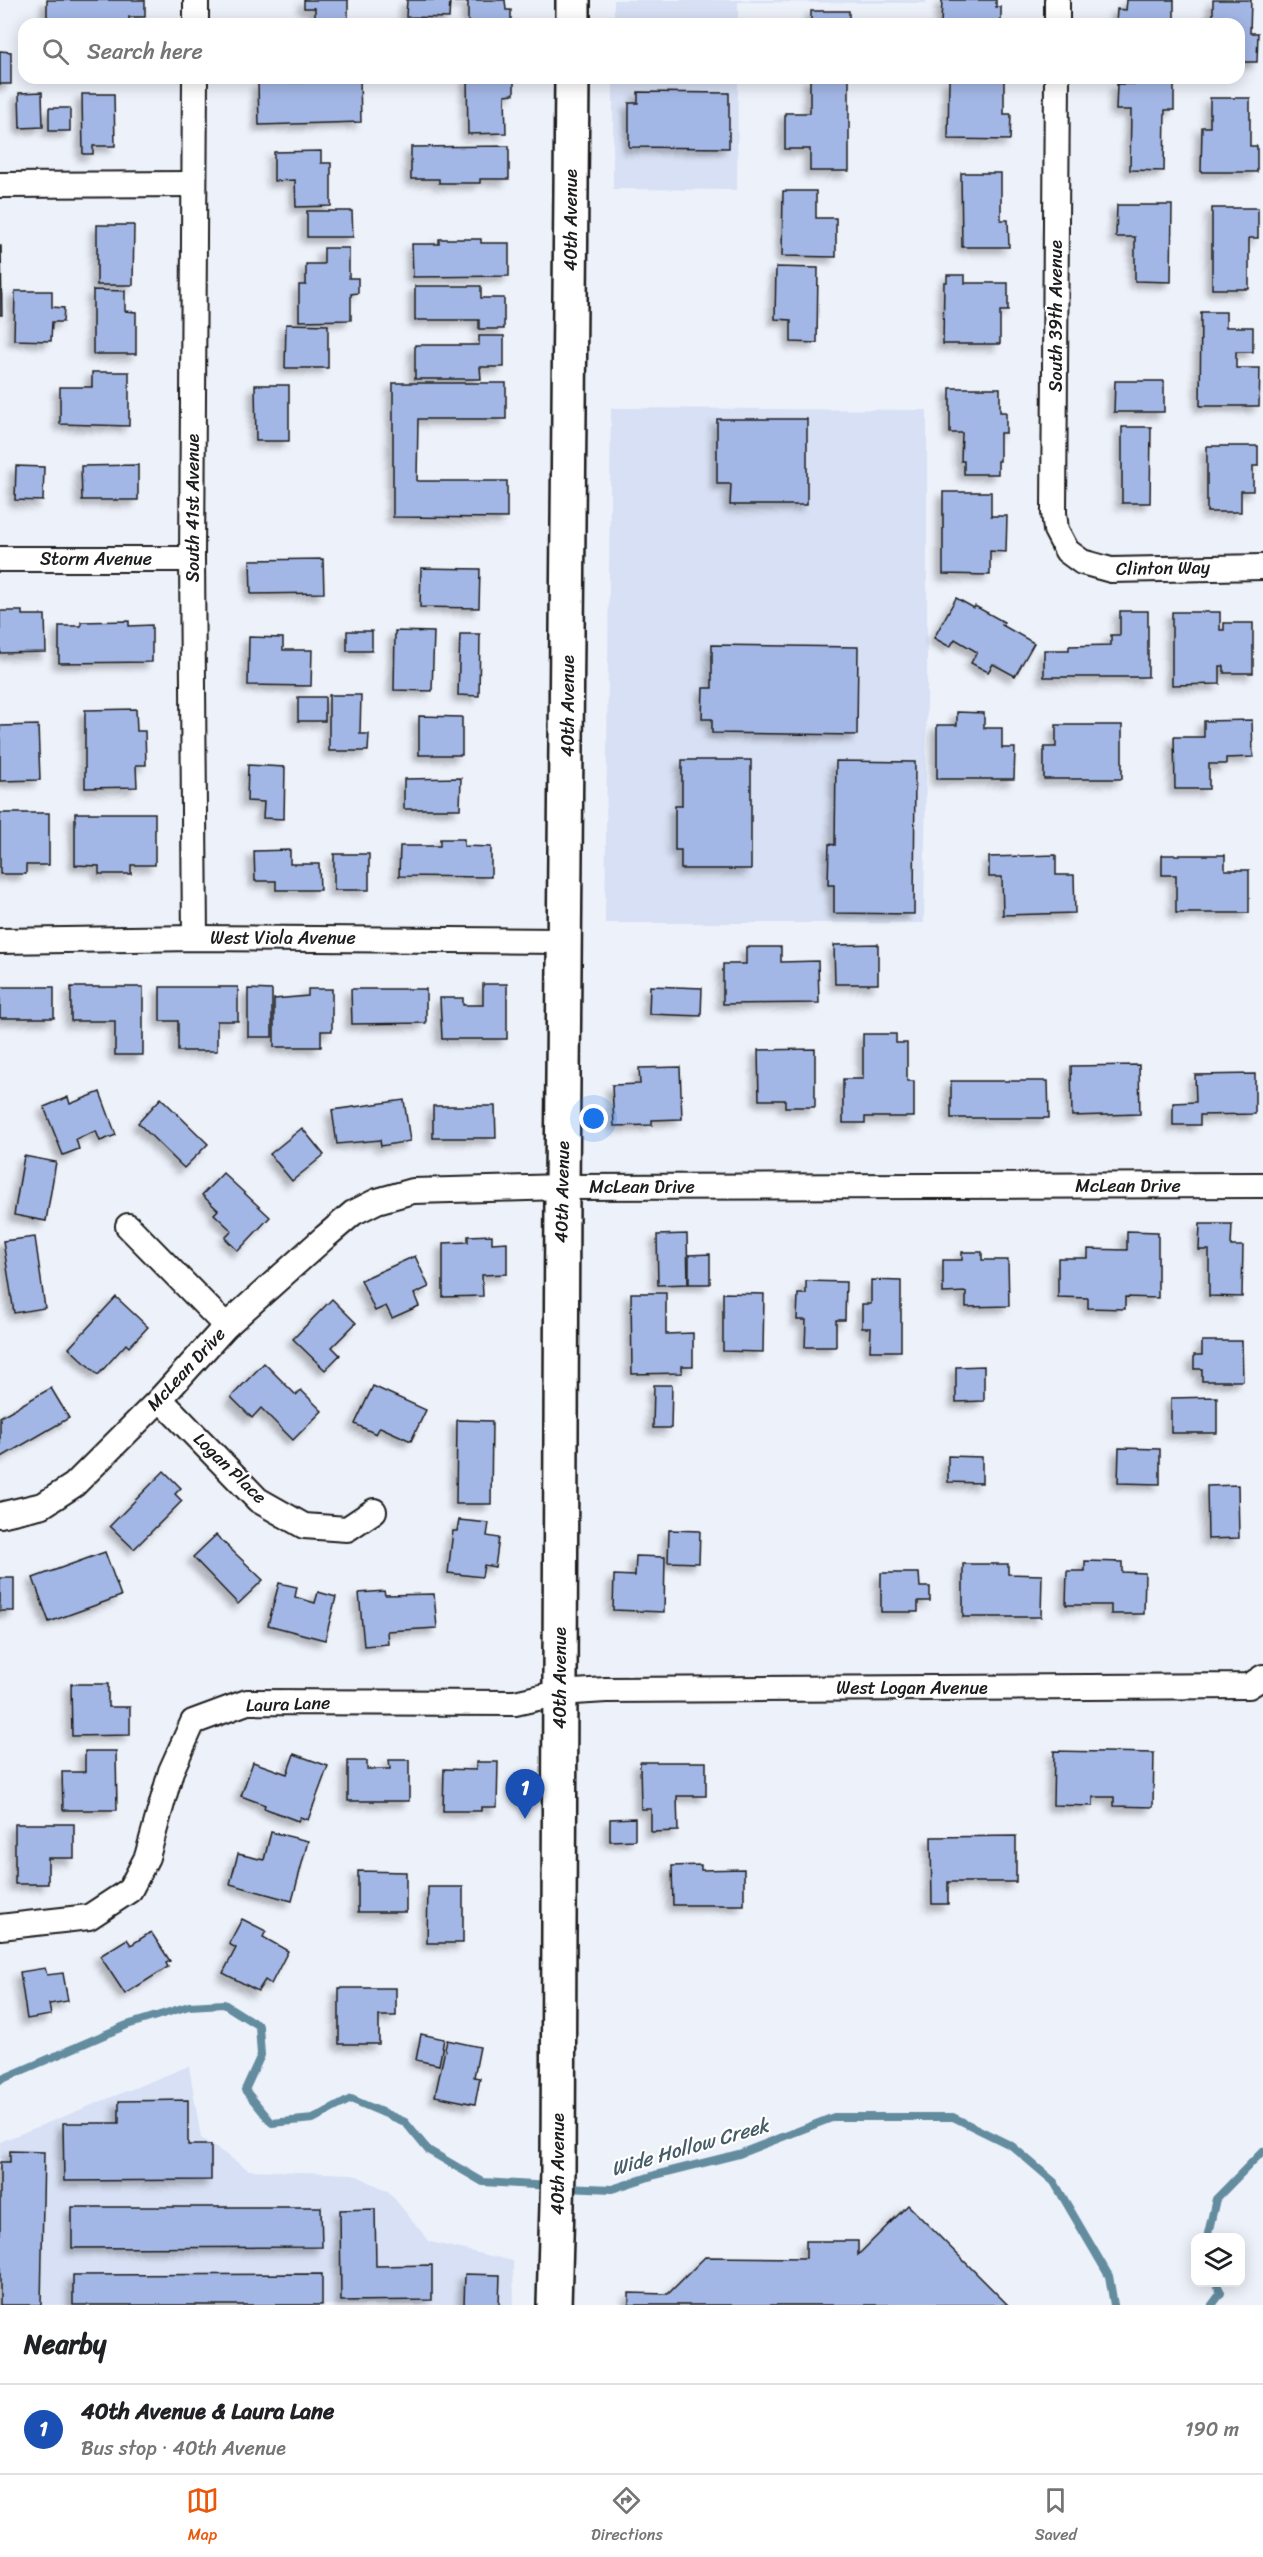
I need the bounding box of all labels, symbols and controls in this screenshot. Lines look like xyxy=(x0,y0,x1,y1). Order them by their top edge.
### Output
search box xyxy=(18,18,1245,84)
text: Search here xyxy=(87,32,203,71)
icon: search xyxy=(39,35,72,68)
street label: 40th Avenue xyxy=(555,169,587,271)
street label: South 39th Avenue xyxy=(1040,240,1072,392)
street label: South 41st Avenue xyxy=(177,433,209,582)
street label: Storm Avenue xyxy=(40,543,152,575)
street label: Clinton Way xyxy=(1116,551,1211,585)
street label: 40th Avenue xyxy=(552,655,584,757)
street label: West Viola Avenue xyxy=(210,922,356,954)
your location xyxy=(579,1104,608,1133)
street label: 40th Avenue xyxy=(545,1140,579,1243)
street label: McLean Drive xyxy=(1075,1170,1181,1202)
street label: McLean Drive xyxy=(589,1171,695,1203)
street label: McLean Drive xyxy=(138,1320,234,1418)
street label: Logan Place xyxy=(185,1424,275,1512)
street label: 40th Avenue xyxy=(544,1627,576,1729)
street label: West Logan Avenue xyxy=(836,1672,988,1704)
street label: Laura Lane xyxy=(245,1687,331,1721)
pin: 1 xyxy=(506,1770,544,1819)
water label: Wide Hollow Creek xyxy=(607,2107,774,2186)
street label: 40th Avenue xyxy=(542,2113,574,2215)
map controls xyxy=(1191,2233,1245,2287)
button: layers xyxy=(1191,2233,1245,2287)
text: Nearby xyxy=(24,2321,106,2367)
text: 40th Avenue & Laura Lane xyxy=(81,2392,334,2431)
text: 1 xyxy=(39,2412,48,2447)
text: 190 m xyxy=(1185,2412,1239,2447)
text: Bus stop · 40th Avenue xyxy=(81,2431,286,2466)
tab: Map xyxy=(186,2484,219,2549)
tab: Directions xyxy=(591,2484,663,2549)
tab: Saved xyxy=(1035,2484,1077,2549)

